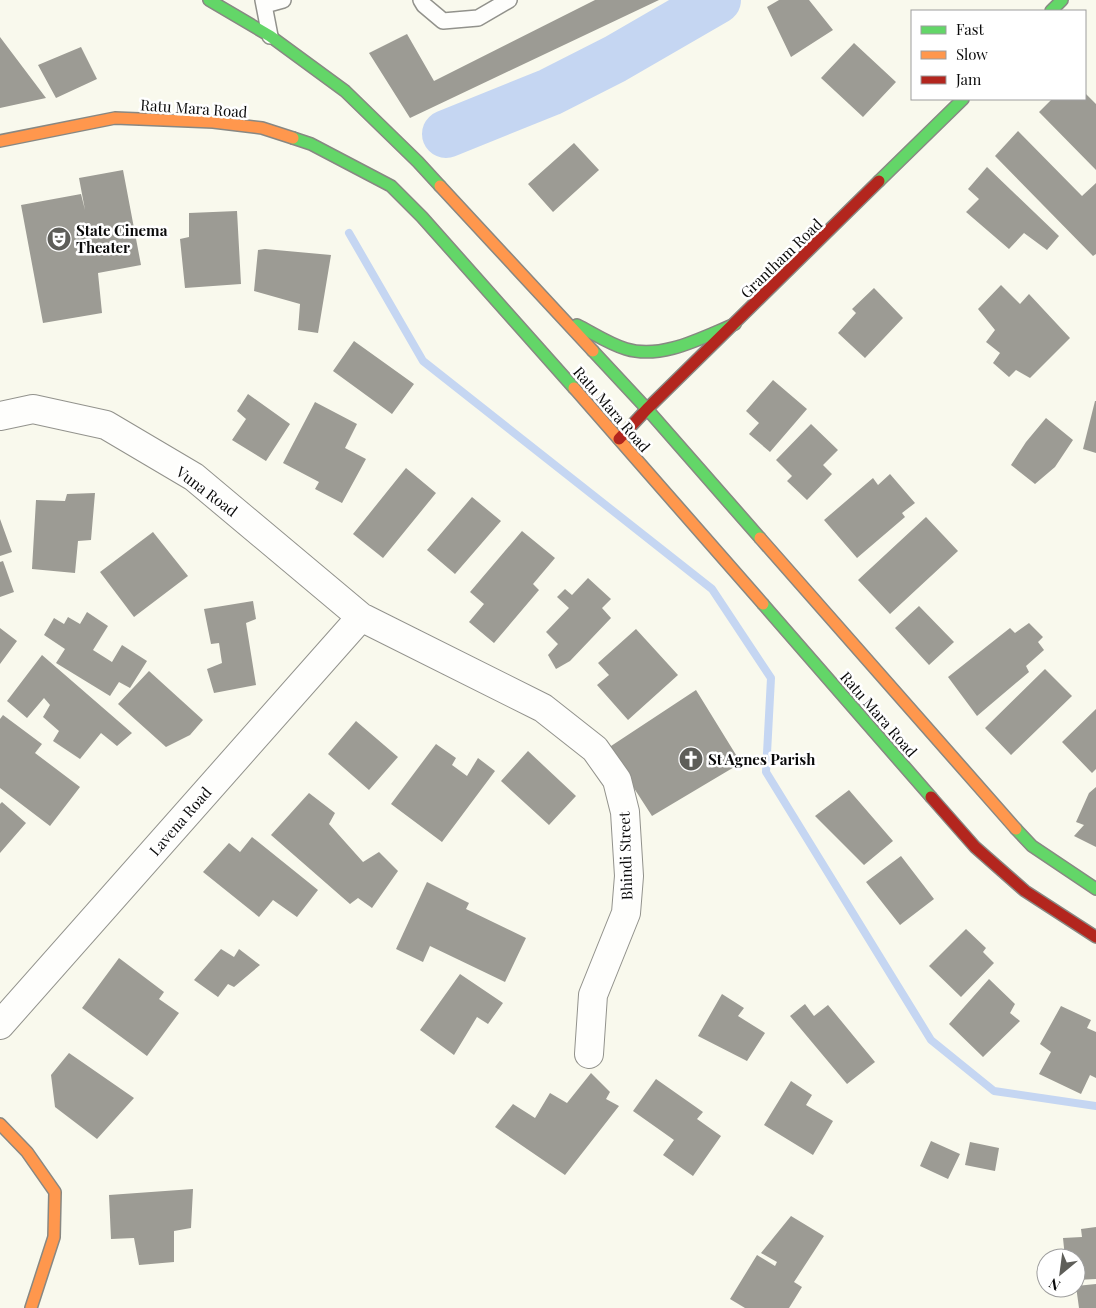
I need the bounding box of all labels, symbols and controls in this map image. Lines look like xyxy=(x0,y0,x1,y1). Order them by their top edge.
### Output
legend xyxy=(911,10,1086,100)
text: Fast xyxy=(956,19,985,39)
text: Slow xyxy=(956,44,988,64)
text: Jam xyxy=(955,69,982,89)
street label: Ratu Mara Road xyxy=(140,94,248,122)
street label: Grantham Road xyxy=(736,214,826,302)
place label: State Cinema Theater xyxy=(76,220,168,257)
theatre icon: State Cinema Theater xyxy=(46,226,72,252)
street label: Ratu Mara Road xyxy=(569,362,655,456)
street label: Vuna Road xyxy=(171,461,242,521)
street label: Ratu Mara Road xyxy=(836,667,922,761)
church icon: St Agnes Parish xyxy=(678,746,704,772)
place label: St Agnes Parish xyxy=(708,749,815,769)
street label: Lavena Road xyxy=(145,782,216,860)
street label: Bhindi Street xyxy=(613,811,637,901)
north arrow xyxy=(1036,1248,1086,1298)
text: N xyxy=(1045,1274,1063,1296)

